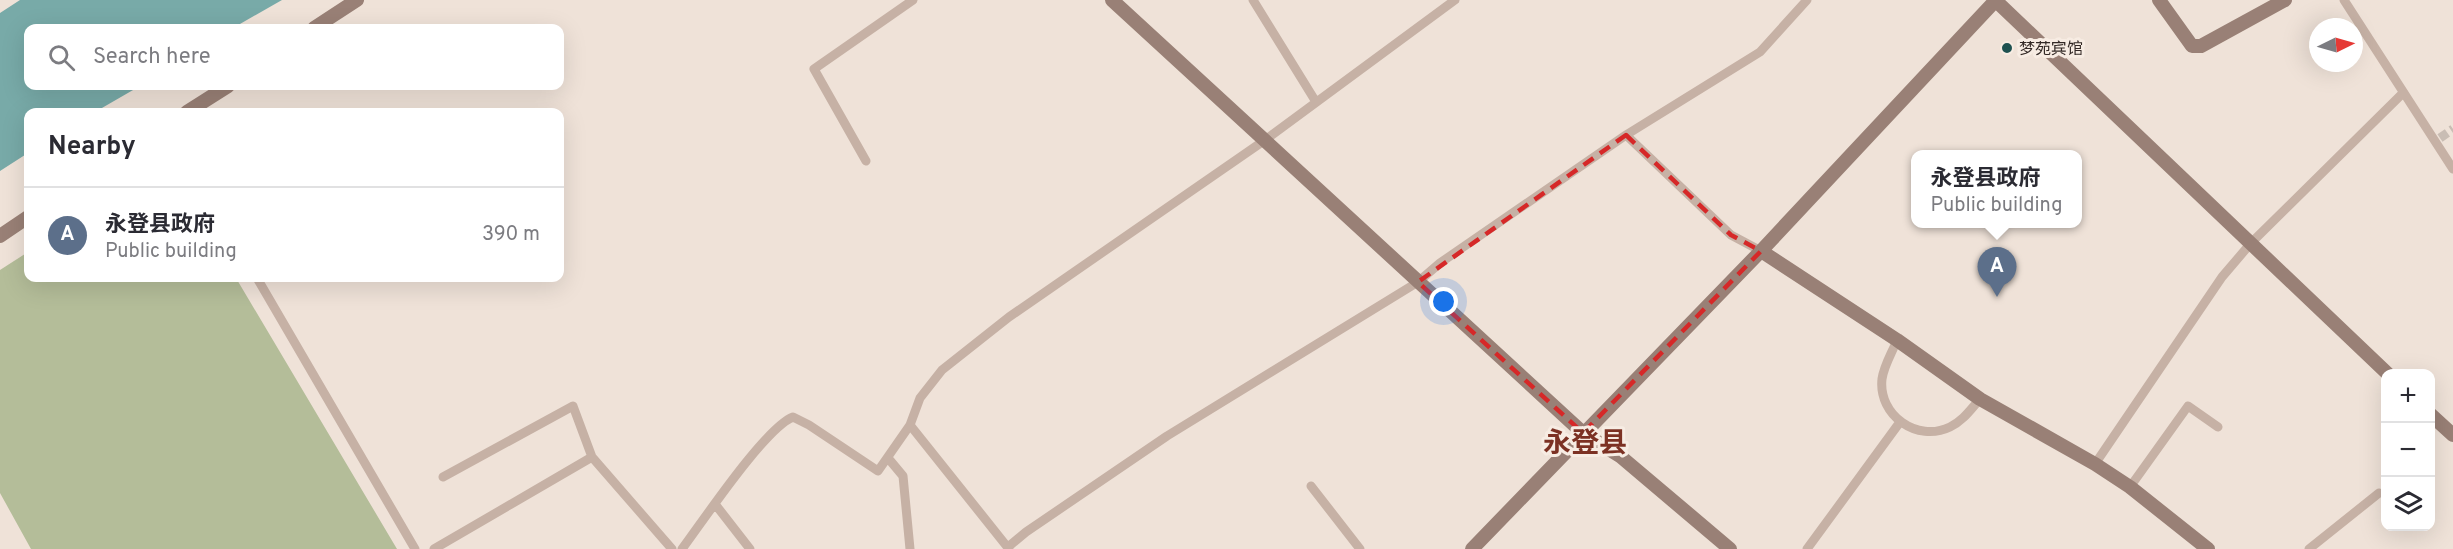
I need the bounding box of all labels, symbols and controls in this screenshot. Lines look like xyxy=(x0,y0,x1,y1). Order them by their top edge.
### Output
north arrow xyxy=(2309,18,2363,72)
search box xyxy=(24,24,564,90)
place label: 梦苑宾馆 xyxy=(2019,40,2083,60)
icon: search xyxy=(45,41,78,74)
marker: 梦苑宾馆 xyxy=(2000,41,2014,55)
text: Search here xyxy=(93,44,211,71)
text: Nearby xyxy=(48,131,136,164)
popup xyxy=(1911,150,2082,228)
text: 永登县政府 xyxy=(1931,166,2041,193)
text: Public building xyxy=(1931,193,2062,219)
text: 永登县政府 xyxy=(105,212,215,239)
text: A xyxy=(60,222,75,248)
text: 390 m xyxy=(482,222,540,248)
text: Public building xyxy=(105,239,237,265)
pin: A xyxy=(1978,248,2016,297)
your location xyxy=(1429,287,1458,316)
map controls xyxy=(2381,369,2435,531)
button: + xyxy=(2381,369,2435,423)
button: − xyxy=(2381,423,2435,477)
district label: 永登县 xyxy=(1543,427,1627,463)
button: layers xyxy=(2381,477,2435,531)

